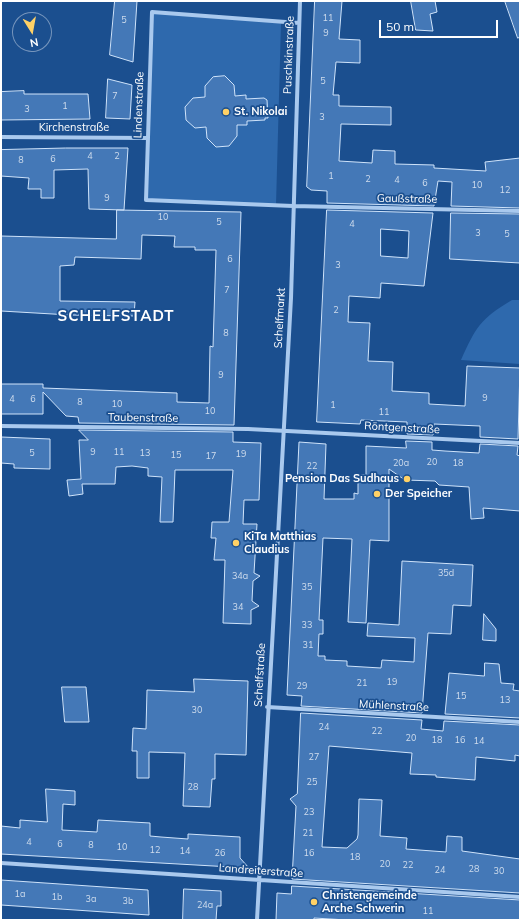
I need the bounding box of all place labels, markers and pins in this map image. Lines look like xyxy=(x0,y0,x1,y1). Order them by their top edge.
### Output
place label: St. Nikolai xyxy=(234,105,287,119)
marker: St. Nikolai xyxy=(221,107,231,117)
place label: Pension Das Sudhaus xyxy=(285,472,399,486)
marker: Pension Das Sudhaus xyxy=(402,474,412,484)
place label: Der Speicher xyxy=(385,487,452,501)
marker: Der Speicher xyxy=(372,489,382,499)
place label: KiTa Matthias Claudius xyxy=(244,530,316,556)
marker: KiTa Matthias Claudius xyxy=(231,538,241,548)
place label: Christengemeinde Arche Schwerin xyxy=(322,889,417,915)
marker: Christengemeinde Arche Schwerin xyxy=(309,897,319,907)

